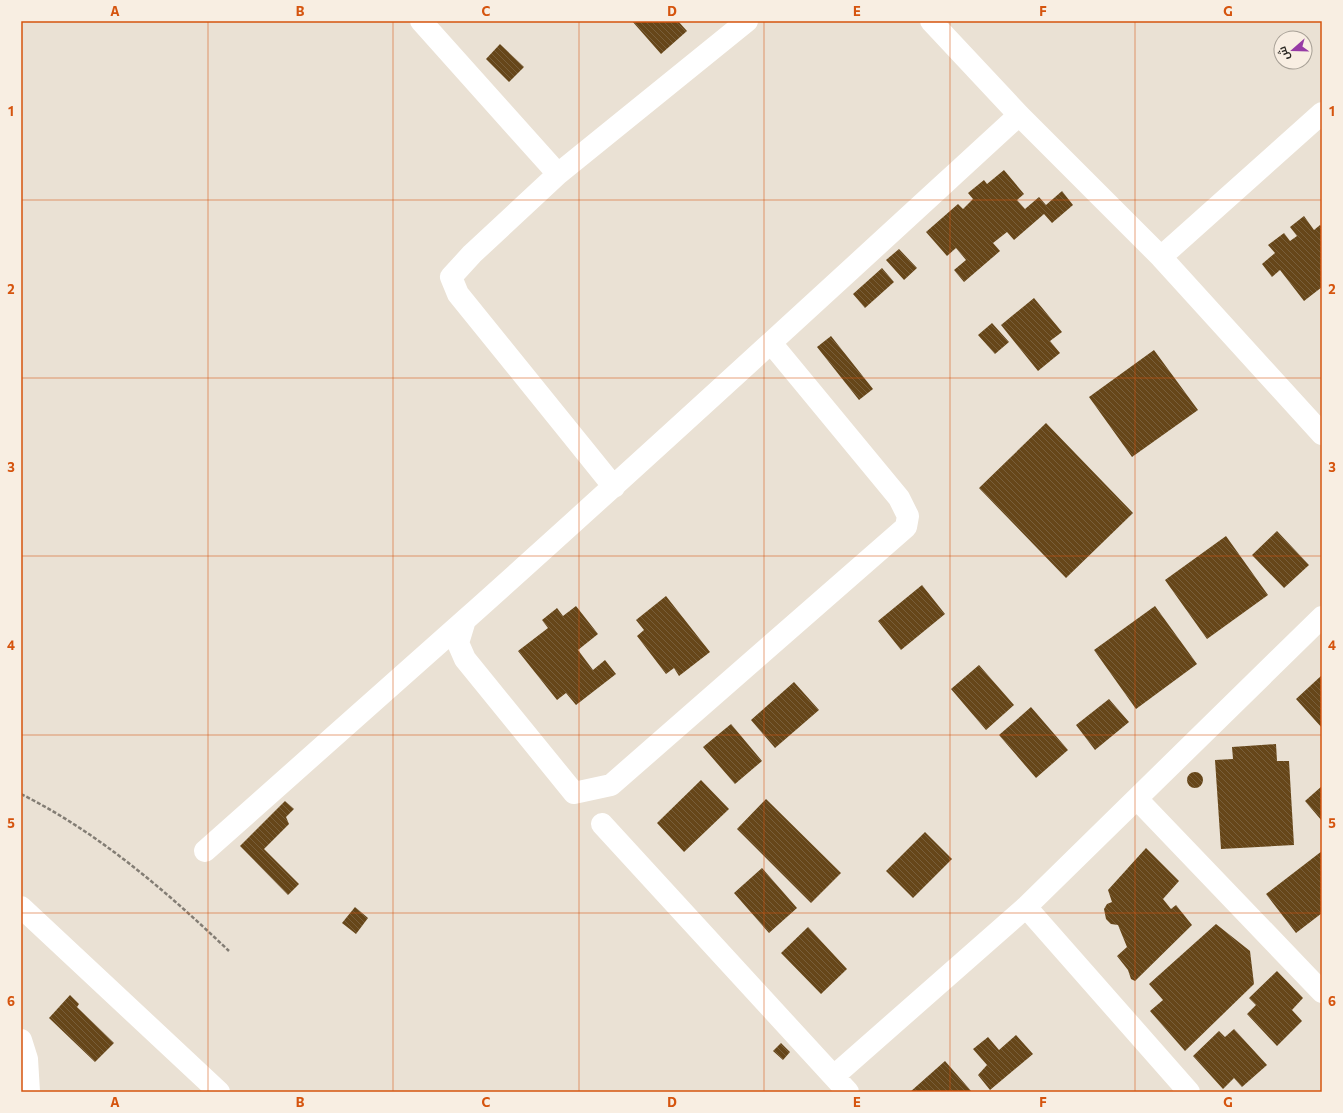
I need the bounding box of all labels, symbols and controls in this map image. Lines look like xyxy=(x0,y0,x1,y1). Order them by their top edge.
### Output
text: A xyxy=(110,3,120,19)
text: B xyxy=(296,3,305,19)
text: C xyxy=(482,3,491,19)
text: D xyxy=(667,3,677,19)
text: E xyxy=(853,3,861,19)
text: F xyxy=(1039,3,1047,19)
text: G xyxy=(1223,3,1233,19)
north arrow xyxy=(1273,30,1313,70)
text: ش xyxy=(1275,44,1293,62)
text: 1 xyxy=(8,103,14,119)
text: 1 xyxy=(1329,103,1335,119)
text: 2 xyxy=(7,281,15,297)
text: 2 xyxy=(1328,281,1336,297)
text: 3 xyxy=(7,459,15,475)
text: 3 xyxy=(1328,459,1336,475)
text: 4 xyxy=(7,637,15,653)
text: 4 xyxy=(1328,637,1336,653)
text: 5 xyxy=(7,815,15,831)
text: 5 xyxy=(1328,815,1336,831)
text: 6 xyxy=(7,993,15,1009)
text: 6 xyxy=(1328,993,1336,1009)
text: A xyxy=(110,1094,120,1110)
text: B xyxy=(296,1094,305,1110)
text: C xyxy=(482,1094,491,1110)
text: D xyxy=(667,1094,677,1110)
text: E xyxy=(853,1094,861,1110)
text: F xyxy=(1039,1094,1047,1110)
text: G xyxy=(1223,1094,1233,1110)

